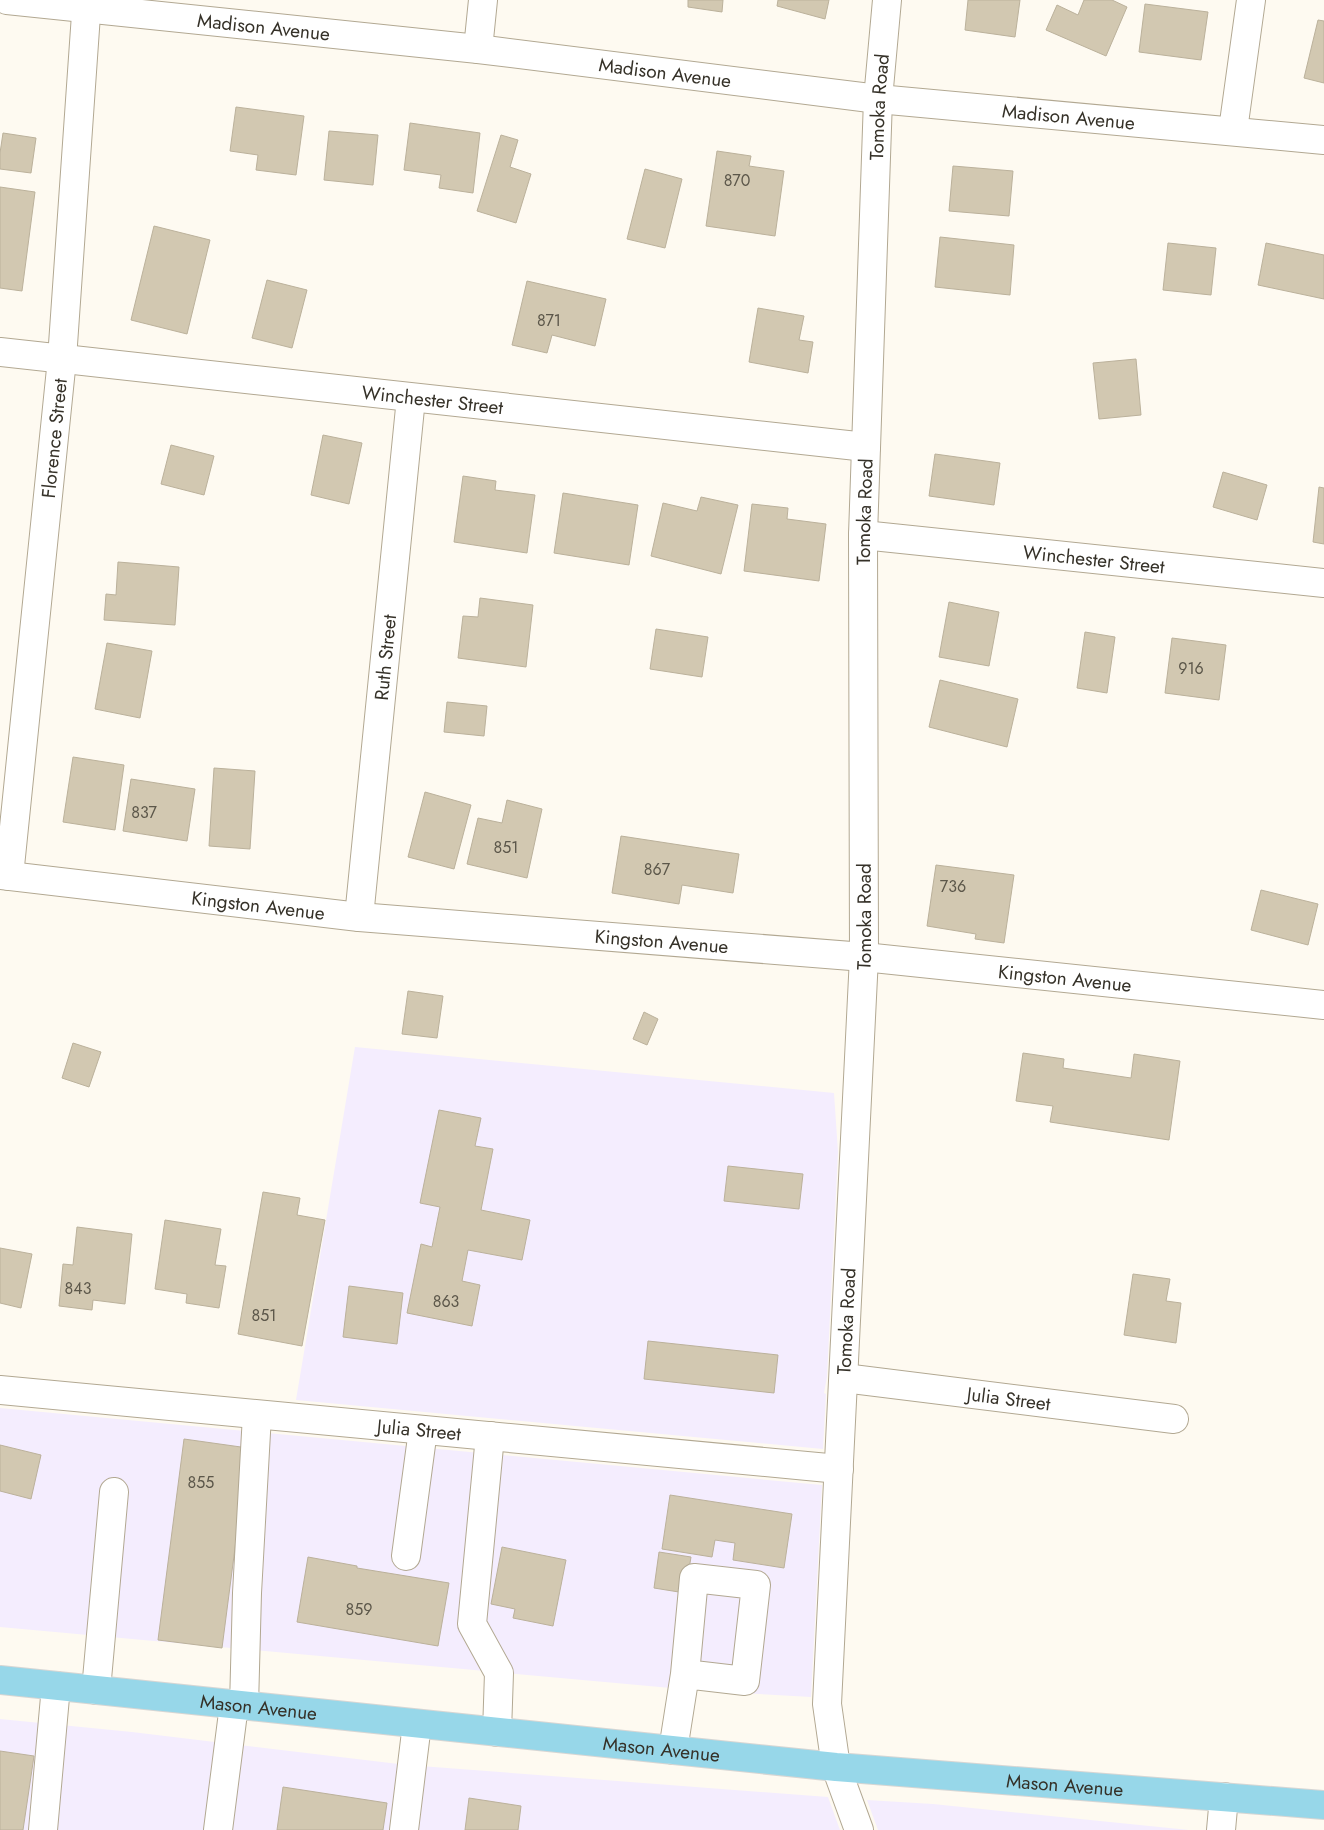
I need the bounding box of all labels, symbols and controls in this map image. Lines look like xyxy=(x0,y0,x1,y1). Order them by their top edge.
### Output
street label: Madison Avenue xyxy=(196,7,331,48)
street label: Madison Avenue xyxy=(597,51,733,95)
street label: Tomoka Road xyxy=(863,53,896,161)
street label: Madison Avenue xyxy=(1001,97,1136,137)
house number: 870 xyxy=(724,169,750,192)
house number: 871 xyxy=(537,309,561,332)
street label: Florence Street xyxy=(35,377,74,500)
street label: Winchester Street xyxy=(360,379,505,421)
street label: Tomoka Road xyxy=(850,458,880,565)
street label: Winchester Street xyxy=(1022,539,1166,580)
street label: Ruth Street xyxy=(368,613,403,702)
house number: 916 xyxy=(1178,657,1204,680)
house number: 837 xyxy=(131,801,157,824)
house number: 851 xyxy=(494,836,518,859)
house number: 867 xyxy=(644,858,671,881)
street label: Tomoka Road xyxy=(850,863,878,971)
house number: 736 xyxy=(940,875,966,898)
street label: Kingston Avenue xyxy=(190,885,327,927)
street label: Kingston Avenue xyxy=(594,923,730,960)
street label: Kingston Avenue xyxy=(997,958,1133,999)
street label: Tomoka Road xyxy=(830,1267,863,1375)
house number: 843 xyxy=(65,1277,92,1300)
house number: 863 xyxy=(433,1290,460,1313)
house number: 851 xyxy=(252,1304,276,1327)
street label: Julia Street xyxy=(962,1380,1052,1418)
street label: Julia Street xyxy=(373,1412,463,1447)
house number: 855 xyxy=(188,1471,214,1494)
house number: 859 xyxy=(346,1598,372,1621)
street label: Mason Avenue xyxy=(199,1688,319,1727)
street label: Mason Avenue xyxy=(602,1730,721,1769)
street label: Mason Avenue xyxy=(1005,1767,1125,1803)

